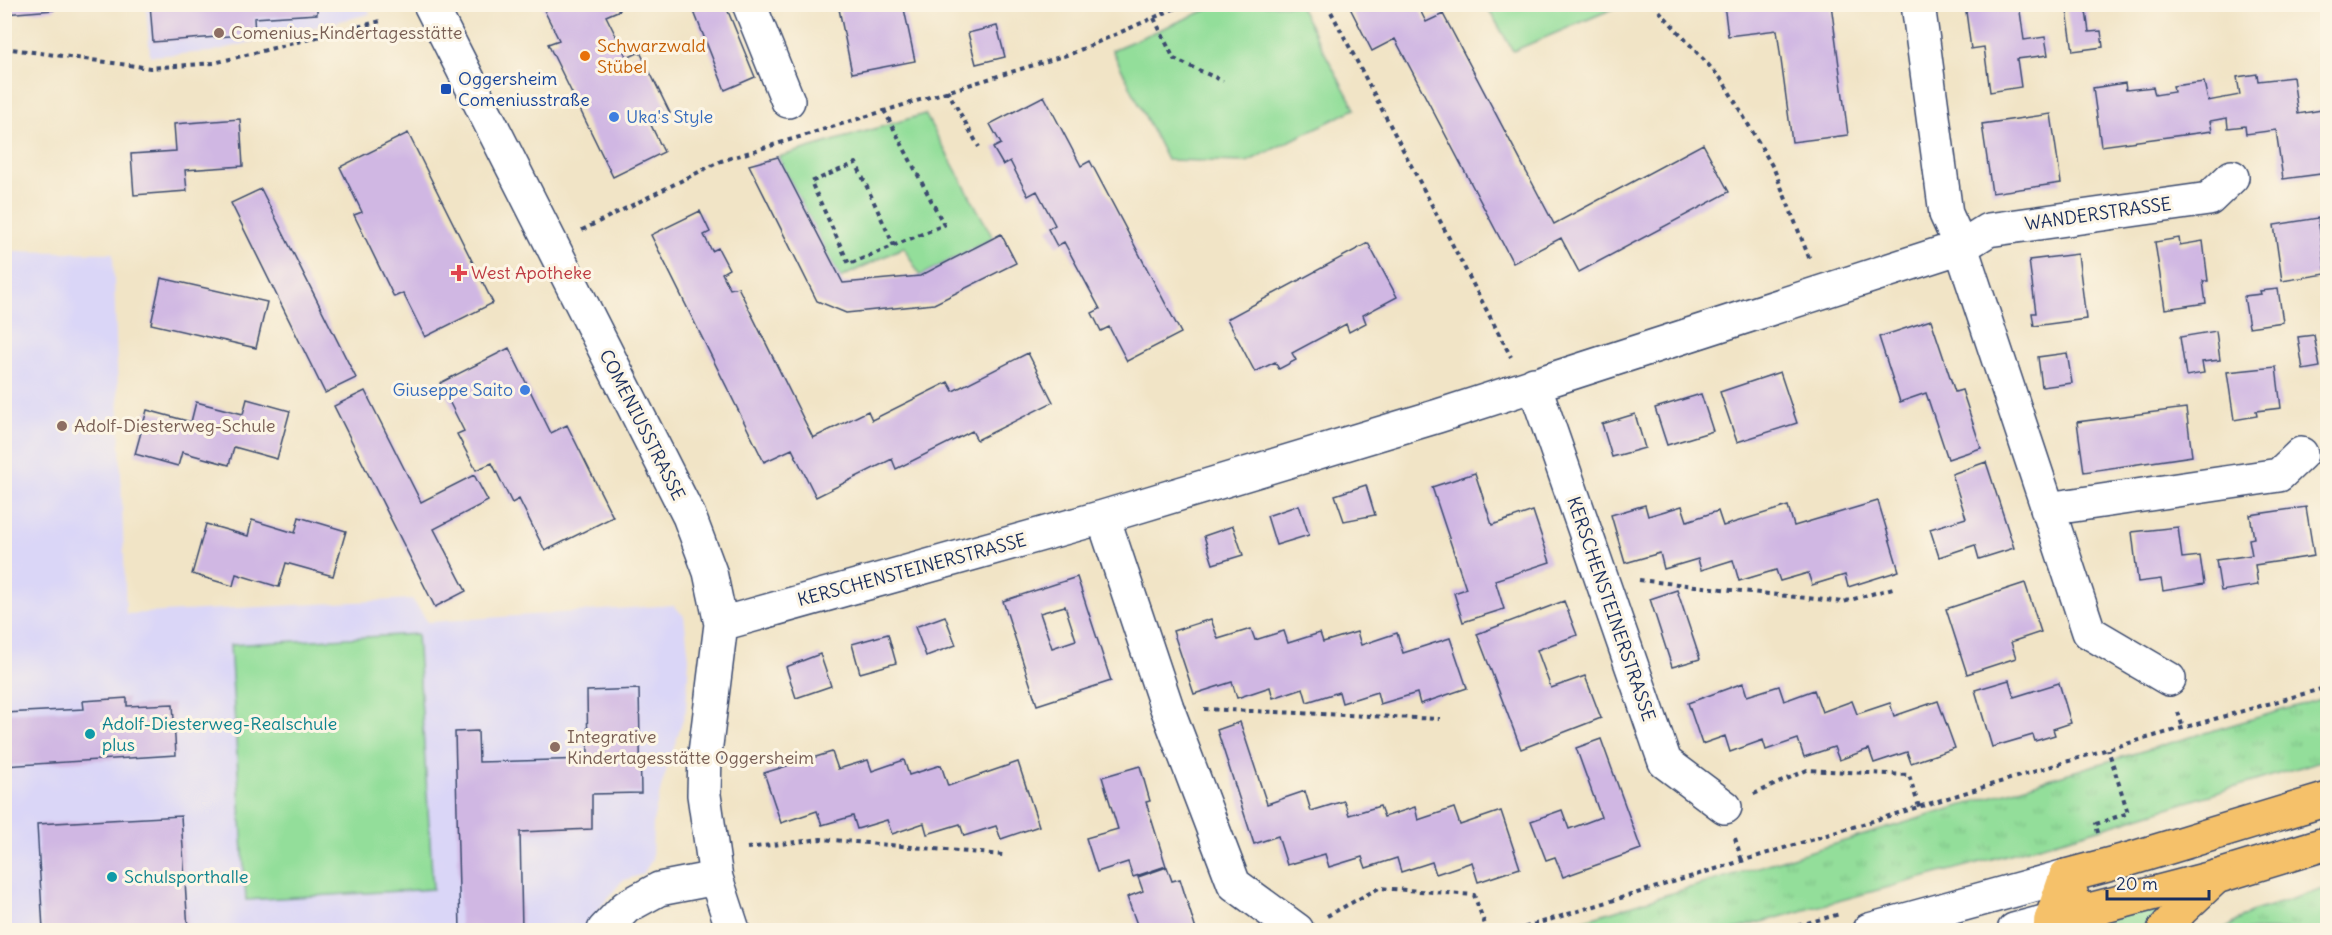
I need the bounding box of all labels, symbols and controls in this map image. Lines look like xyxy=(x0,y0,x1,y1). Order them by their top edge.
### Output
place label: Comenius-Kindertagesstätte xyxy=(231,21,462,44)
marker: Comenius-Kindertagesstätte xyxy=(212,26,226,40)
place label: Schwarzwald Stübel xyxy=(597,34,706,78)
marker: Schwarzwald Stübel xyxy=(578,49,592,63)
place label: Oggersheim Comeniusstraße xyxy=(458,67,590,111)
marker: Oggersheim Comeniusstraße xyxy=(439,82,453,96)
place label: Uka's Style xyxy=(626,105,713,128)
marker: Uka's Style xyxy=(607,110,621,124)
street label: WANDERSTRASSE xyxy=(2023,192,2173,235)
place label: West Apotheke xyxy=(471,261,592,284)
marker: West Apotheke xyxy=(452,266,466,280)
street label: COMENIUSSTRASSE xyxy=(594,345,690,504)
place label: Giuseppe Saito xyxy=(393,378,513,401)
marker: Giuseppe Saito xyxy=(518,383,532,397)
place label: Adolf-Diesterweg-Schule xyxy=(74,414,276,437)
marker: Adolf-Diesterweg-Schule xyxy=(55,419,69,433)
street label: KERSCHENSTEINERSTRASSE xyxy=(1562,493,1661,724)
street label: KERSCHENSTEINERSTRASSE xyxy=(795,528,1029,611)
place label: Adolf-Diesterweg-Realschule plus xyxy=(102,712,337,756)
place label: Integrative Kindertagesstätte Oggersheim xyxy=(567,725,814,769)
marker: Adolf-Diesterweg-Realschule plus xyxy=(83,727,97,741)
marker: Integrative Kindertagesstätte Oggersheim xyxy=(548,740,562,754)
scale bar xyxy=(2107,863,2209,901)
place label: Schulsporthalle xyxy=(124,865,248,888)
marker: Schulsporthalle xyxy=(105,870,119,884)
text: 20 m xyxy=(2116,872,2158,895)

